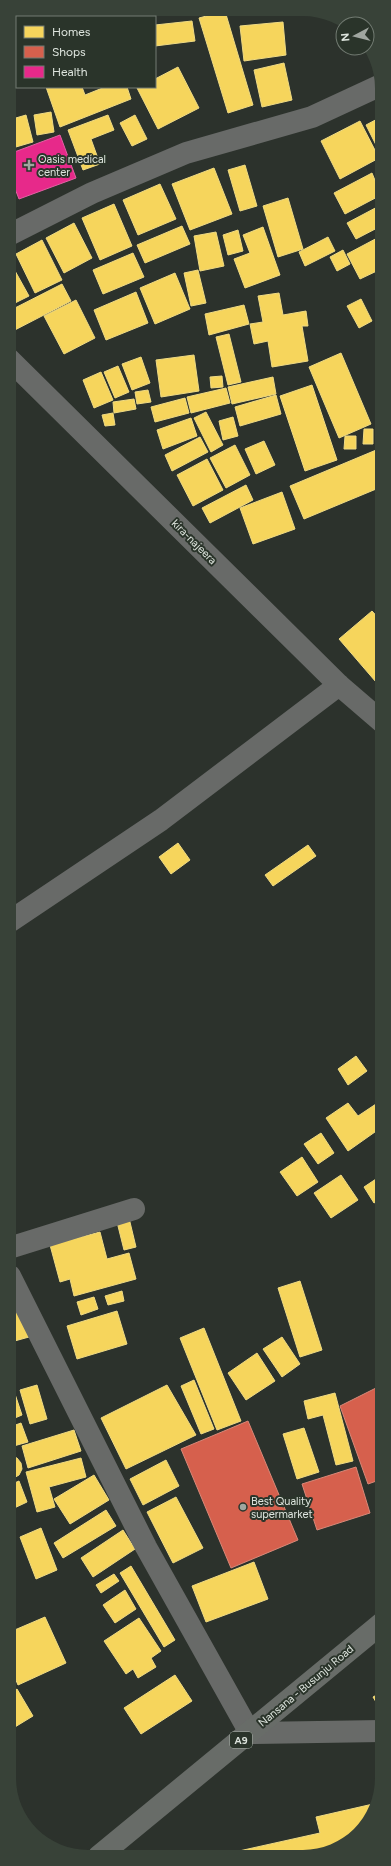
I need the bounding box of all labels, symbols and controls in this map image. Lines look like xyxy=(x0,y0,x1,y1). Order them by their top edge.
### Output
legend xyxy=(16,16,156,88)
north arrow xyxy=(335,16,375,56)
text: Homes xyxy=(52,25,91,39)
text: N xyxy=(339,32,353,42)
text: Shops xyxy=(52,45,86,59)
text: Health xyxy=(52,65,88,79)
place label: Oasis medical center xyxy=(38,153,106,179)
marker: Oasis medical center xyxy=(23,159,35,171)
street label: kira-najeera xyxy=(169,517,219,567)
place label: Best Quality supermarket xyxy=(251,1495,313,1521)
marker: Best Quality supermarket xyxy=(238,1502,248,1512)
street label: Nansana - Busunju Road xyxy=(256,1642,356,1730)
road number: A9 xyxy=(230,1732,252,1748)

